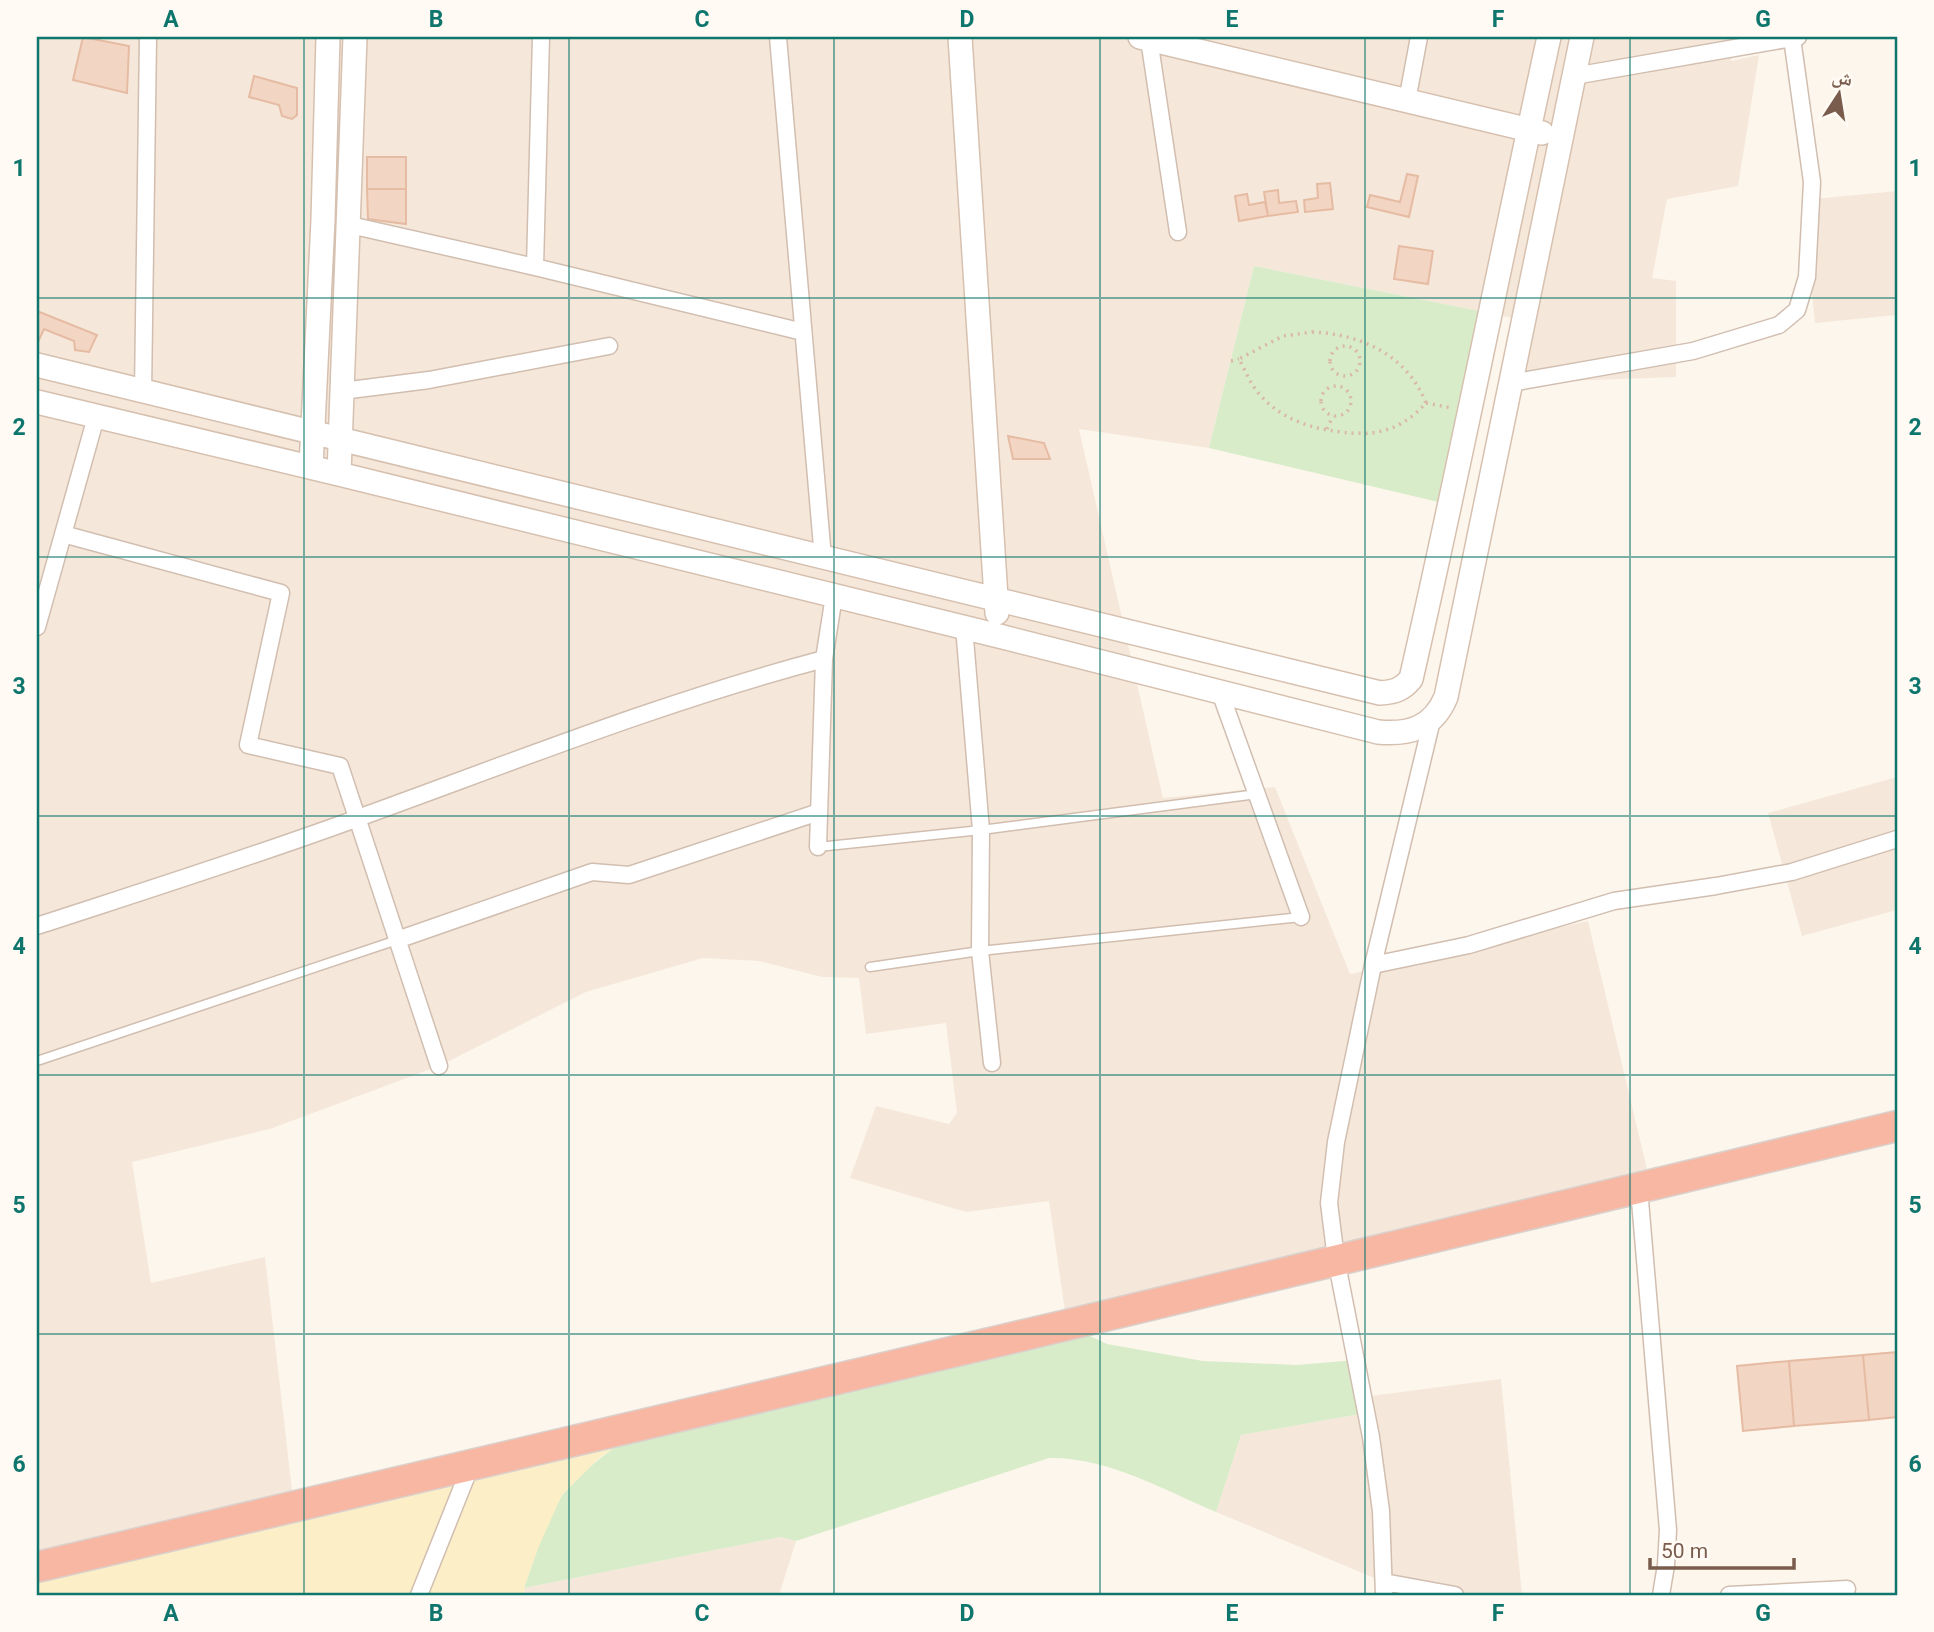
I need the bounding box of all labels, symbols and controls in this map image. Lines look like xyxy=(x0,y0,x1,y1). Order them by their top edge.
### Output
text: A xyxy=(163,6,179,33)
text: B xyxy=(429,6,443,33)
text: C xyxy=(694,6,710,33)
text: D xyxy=(960,6,974,33)
text: E xyxy=(1226,6,1239,33)
text: F xyxy=(1492,6,1505,33)
text: G xyxy=(1755,6,1771,33)
north arrow xyxy=(1804,60,1874,130)
text: ش xyxy=(1830,65,1855,91)
text: 1 xyxy=(12,155,26,182)
text: 1 xyxy=(1908,155,1922,182)
text: 2 xyxy=(12,414,26,441)
text: 2 xyxy=(1908,414,1922,441)
text: 3 xyxy=(12,673,26,700)
text: 3 xyxy=(1908,673,1922,700)
text: 4 xyxy=(12,933,26,960)
text: 4 xyxy=(1908,933,1922,960)
text: 5 xyxy=(12,1192,26,1219)
text: 5 xyxy=(1908,1192,1922,1219)
text: 6 xyxy=(12,1451,26,1478)
text: 6 xyxy=(1908,1451,1922,1478)
scale bar xyxy=(1650,1527,1794,1571)
text: 50 m xyxy=(1661,1539,1708,1563)
text: A xyxy=(163,1600,179,1627)
text: B xyxy=(429,1600,443,1627)
text: C xyxy=(694,1600,710,1627)
text: D xyxy=(960,1600,974,1627)
text: E xyxy=(1226,1600,1239,1627)
text: F xyxy=(1492,1600,1505,1627)
text: G xyxy=(1755,1600,1771,1627)

